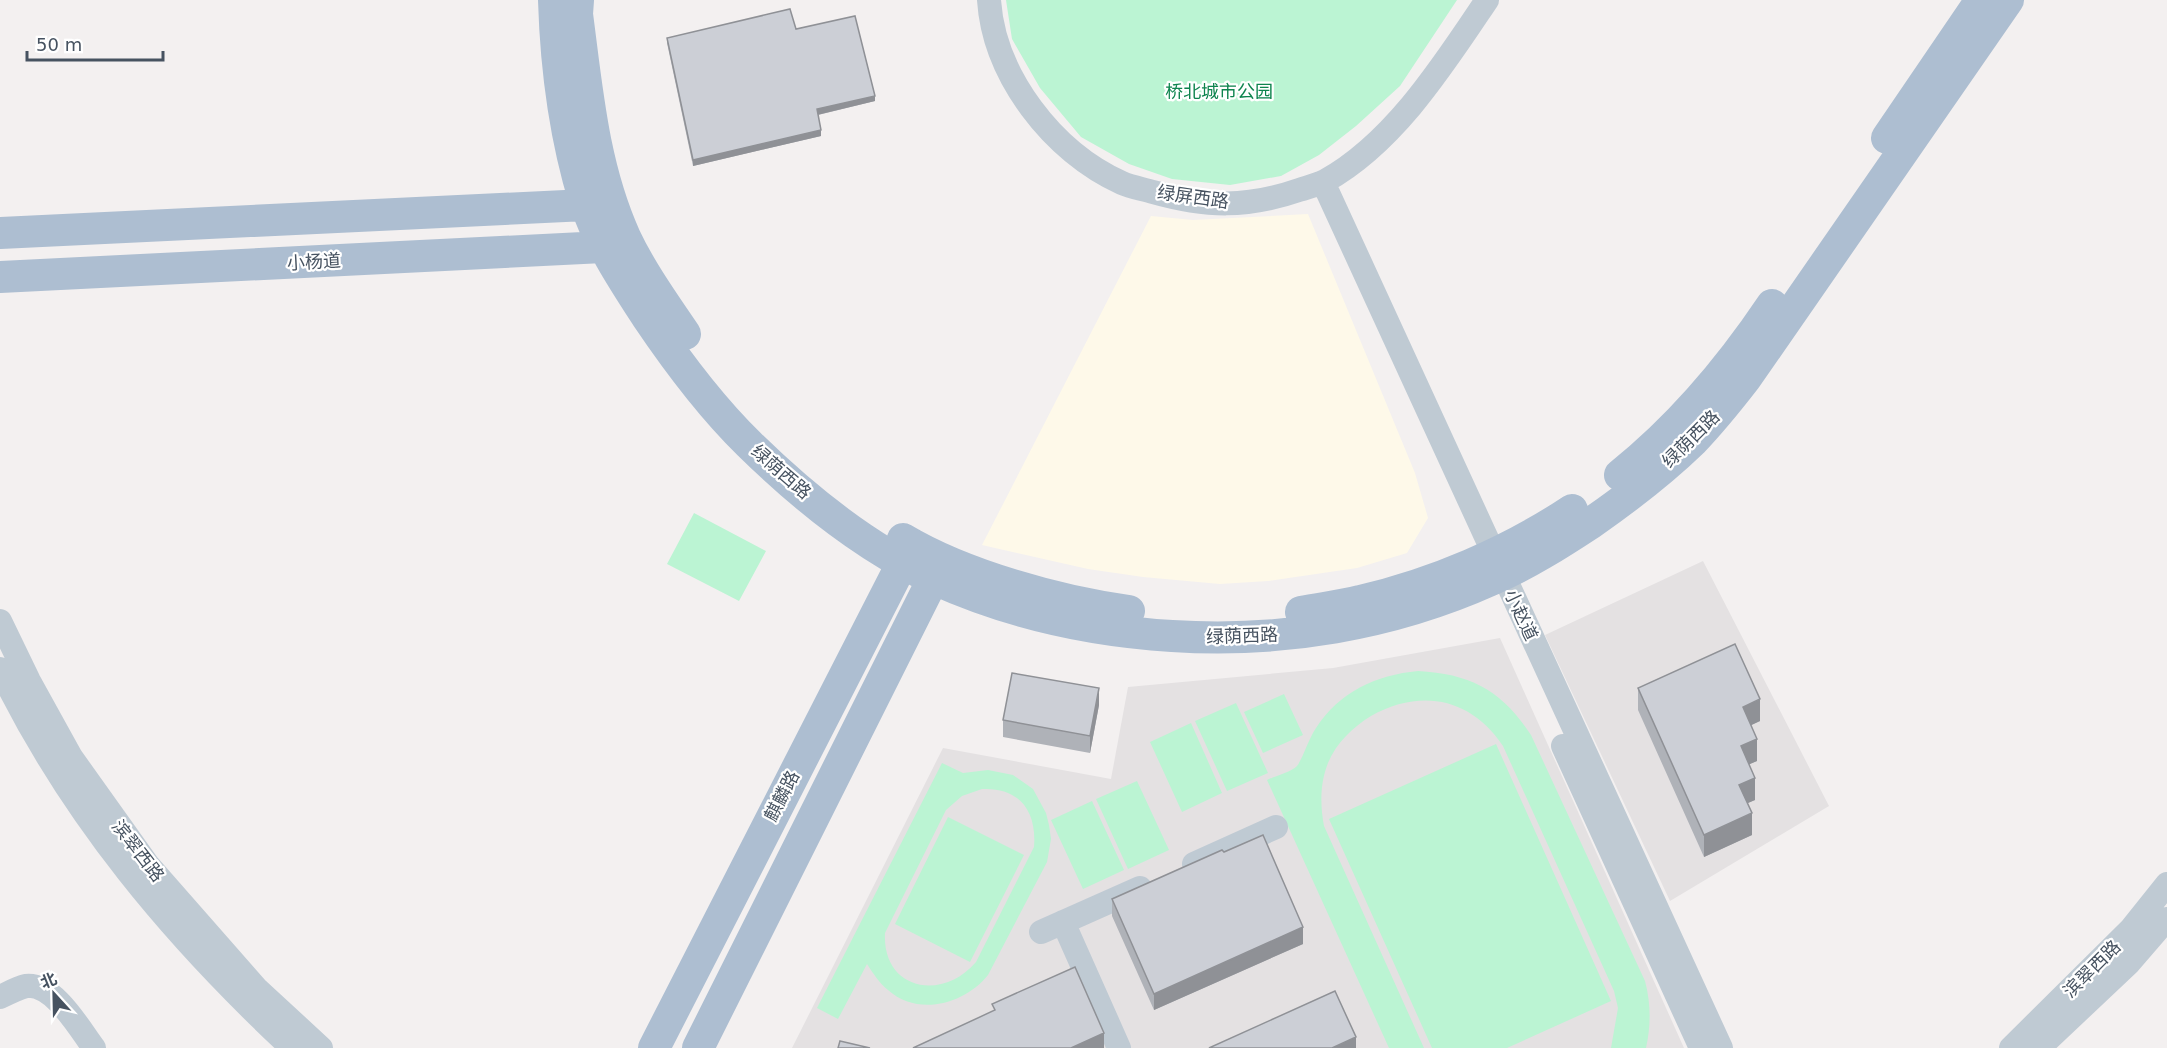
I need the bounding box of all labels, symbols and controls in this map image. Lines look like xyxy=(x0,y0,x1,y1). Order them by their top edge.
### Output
scale bar xyxy=(27,24,164,62)
text: 50 m xyxy=(36,34,82,55)
park label: 桥北城市公园 xyxy=(1165,81,1273,102)
street label: 绿屏西路 xyxy=(1156,181,1230,212)
street label: 小杨道 xyxy=(286,250,341,273)
street label: 绿荫西路 xyxy=(1658,406,1724,472)
street label: 绿荫西路 xyxy=(747,440,815,503)
street label: 小赵道 xyxy=(1501,586,1542,644)
street label: 绿荫西路 xyxy=(1206,624,1278,647)
street label: 麒麟路 xyxy=(760,767,803,825)
street label: 滨翠西路 xyxy=(108,816,169,886)
street label: 滨翠西路 xyxy=(2059,936,2125,1002)
north arrow xyxy=(24,964,84,1024)
text: 北 xyxy=(38,969,60,992)

